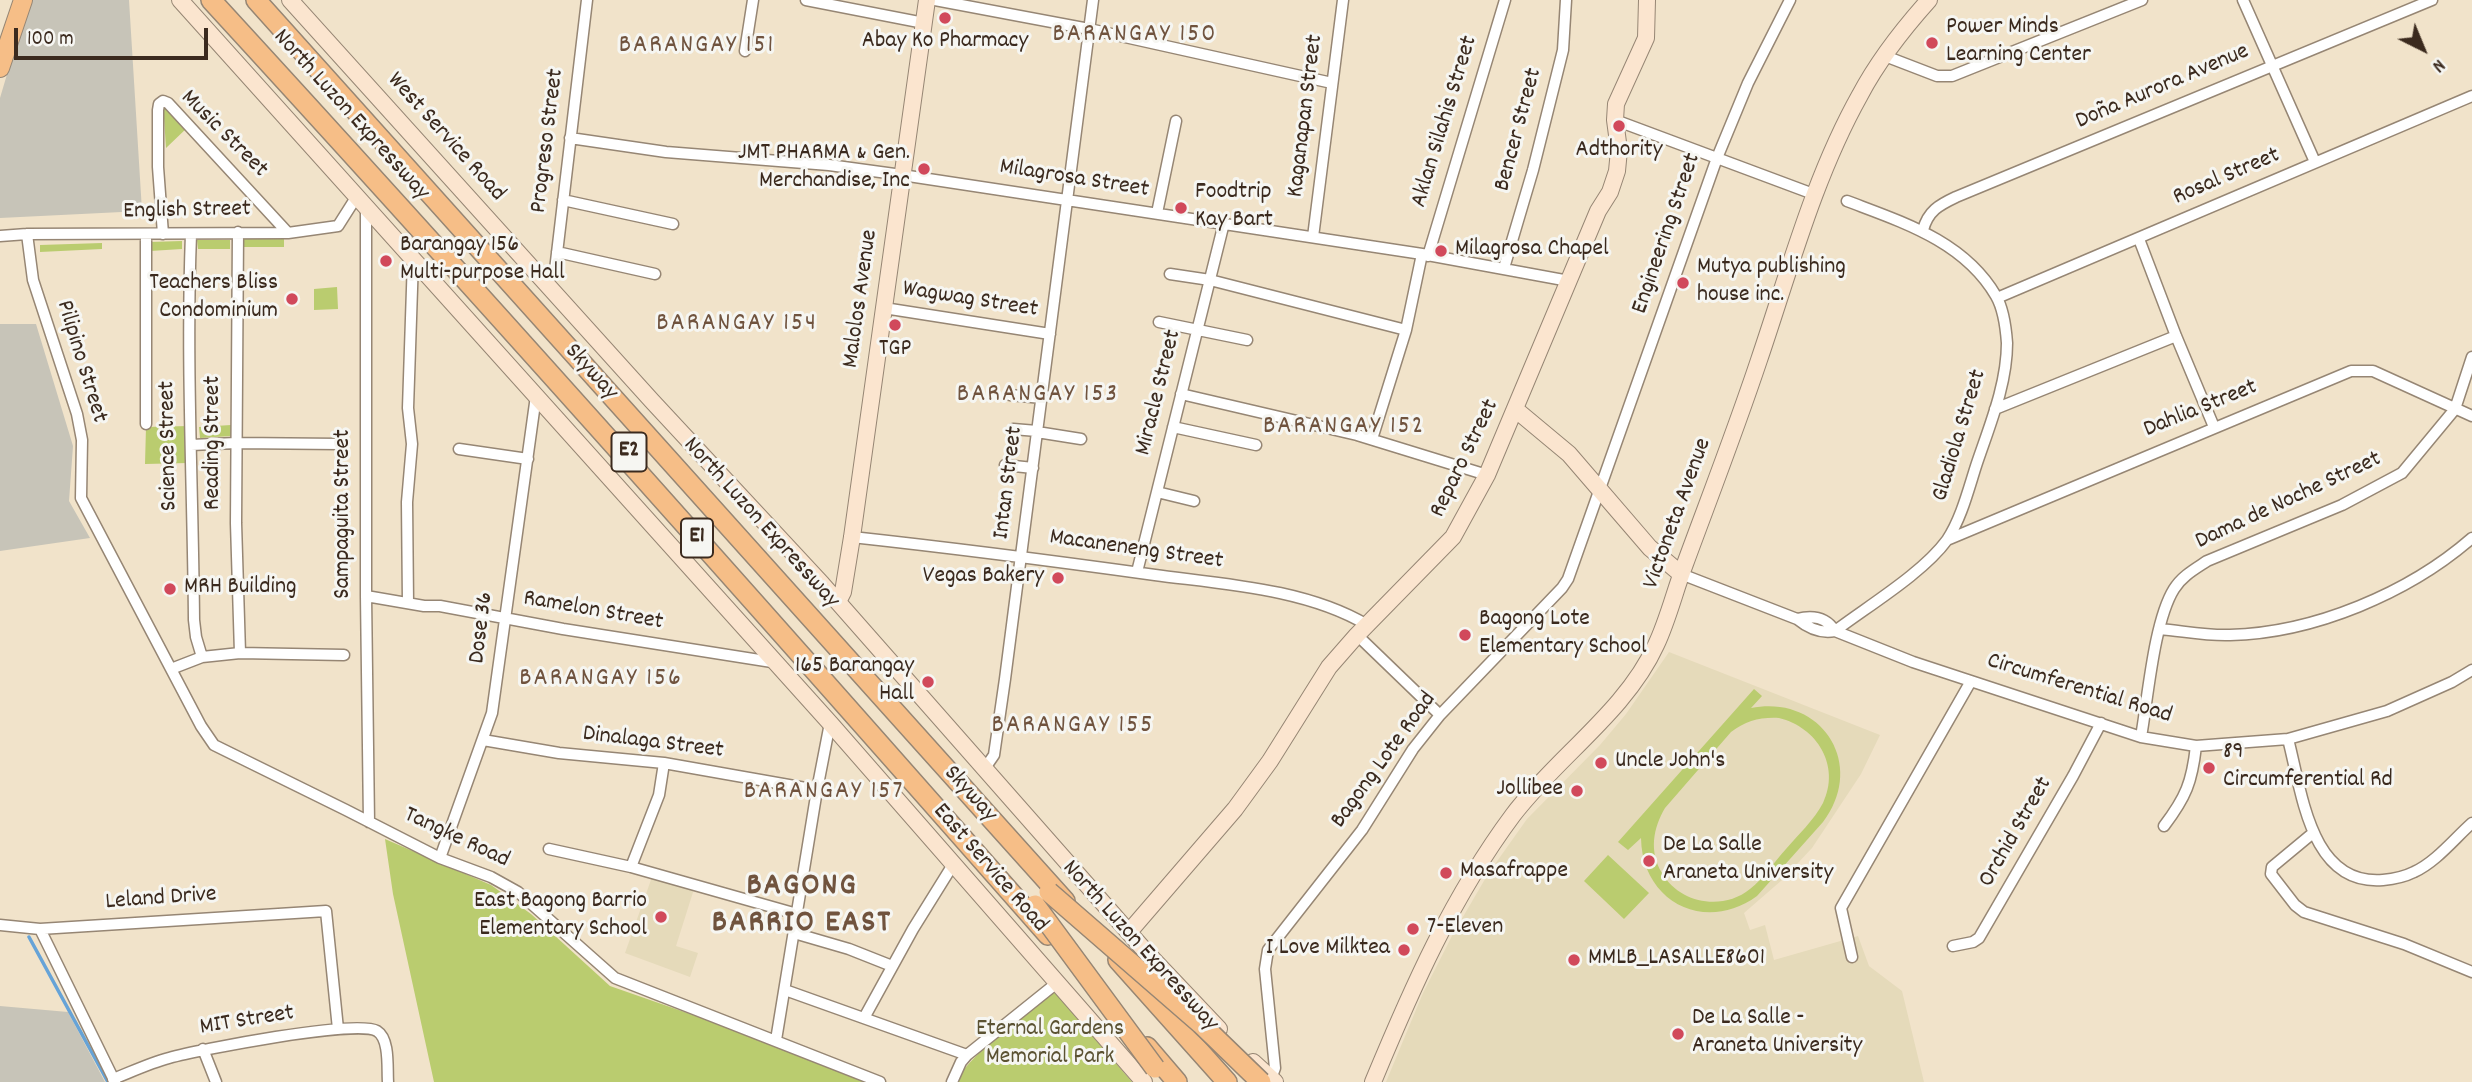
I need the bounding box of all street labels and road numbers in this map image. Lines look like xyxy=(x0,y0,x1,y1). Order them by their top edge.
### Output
street label: North Luzon Expressway xyxy=(266,25,434,207)
street label: Kaganapan Street xyxy=(1283,33,1331,199)
street label: Aklan Silahis Street xyxy=(1406,33,1486,211)
street label: Doña Aurora Avenue xyxy=(2072,39,2254,137)
street label: Bencer Street xyxy=(1490,65,1550,195)
street label: West Service Road xyxy=(379,67,511,209)
street label: Progreso Street xyxy=(526,67,572,215)
street label: Music Street xyxy=(173,85,273,185)
street label: Rosal Street xyxy=(2169,143,2285,213)
street label: Engineering Street xyxy=(1627,150,1709,318)
street label: Milagrosa Street xyxy=(997,154,1151,206)
street label: English Street xyxy=(123,196,251,228)
street label: Malolos Avenue xyxy=(838,228,886,370)
street label: Wagwag Street xyxy=(900,276,1040,326)
street label: Pilipino Street xyxy=(48,297,112,427)
street label: Miracle Street xyxy=(1131,327,1189,459)
street label: Skyway xyxy=(557,339,623,407)
street label: Gladiola Street xyxy=(1927,367,1995,505)
street label: Dahlia Street xyxy=(2140,374,2262,446)
street label: Reading Street xyxy=(201,376,229,510)
street label: Science Street xyxy=(154,381,186,511)
street label: Reparo Street xyxy=(1425,395,1507,523)
street label: Intan Street xyxy=(989,425,1031,541)
street label: Sampaguita Street xyxy=(331,429,359,599)
road number: E2 xyxy=(612,432,646,472)
street label: North Luzon Expressway xyxy=(676,433,844,615)
street label: Victoneta Avenue xyxy=(1638,435,1720,593)
street label: Dama de Noche Street xyxy=(2191,446,2387,558)
road number: E1 xyxy=(681,518,713,558)
street label: Macaneneng Street xyxy=(1047,525,1225,577)
street label: Ramelon Street xyxy=(521,586,665,638)
street label: Dose 36 xyxy=(464,591,502,665)
street label: Circumferential Road xyxy=(1983,648,2175,732)
street label: Bagong Lote Road xyxy=(1326,687,1444,835)
street label: Dinalaga Street xyxy=(581,721,725,767)
street label: Skyway xyxy=(936,761,1002,829)
street label: Orchid Street xyxy=(1974,773,2060,893)
street label: East Service Road xyxy=(925,799,1053,939)
street label: Tangke Road xyxy=(399,802,513,876)
street label: North Luzon Expressway xyxy=(1055,856,1223,1038)
street label: Leland Drive xyxy=(104,882,218,918)
street label: MIT Street xyxy=(198,1000,296,1044)

